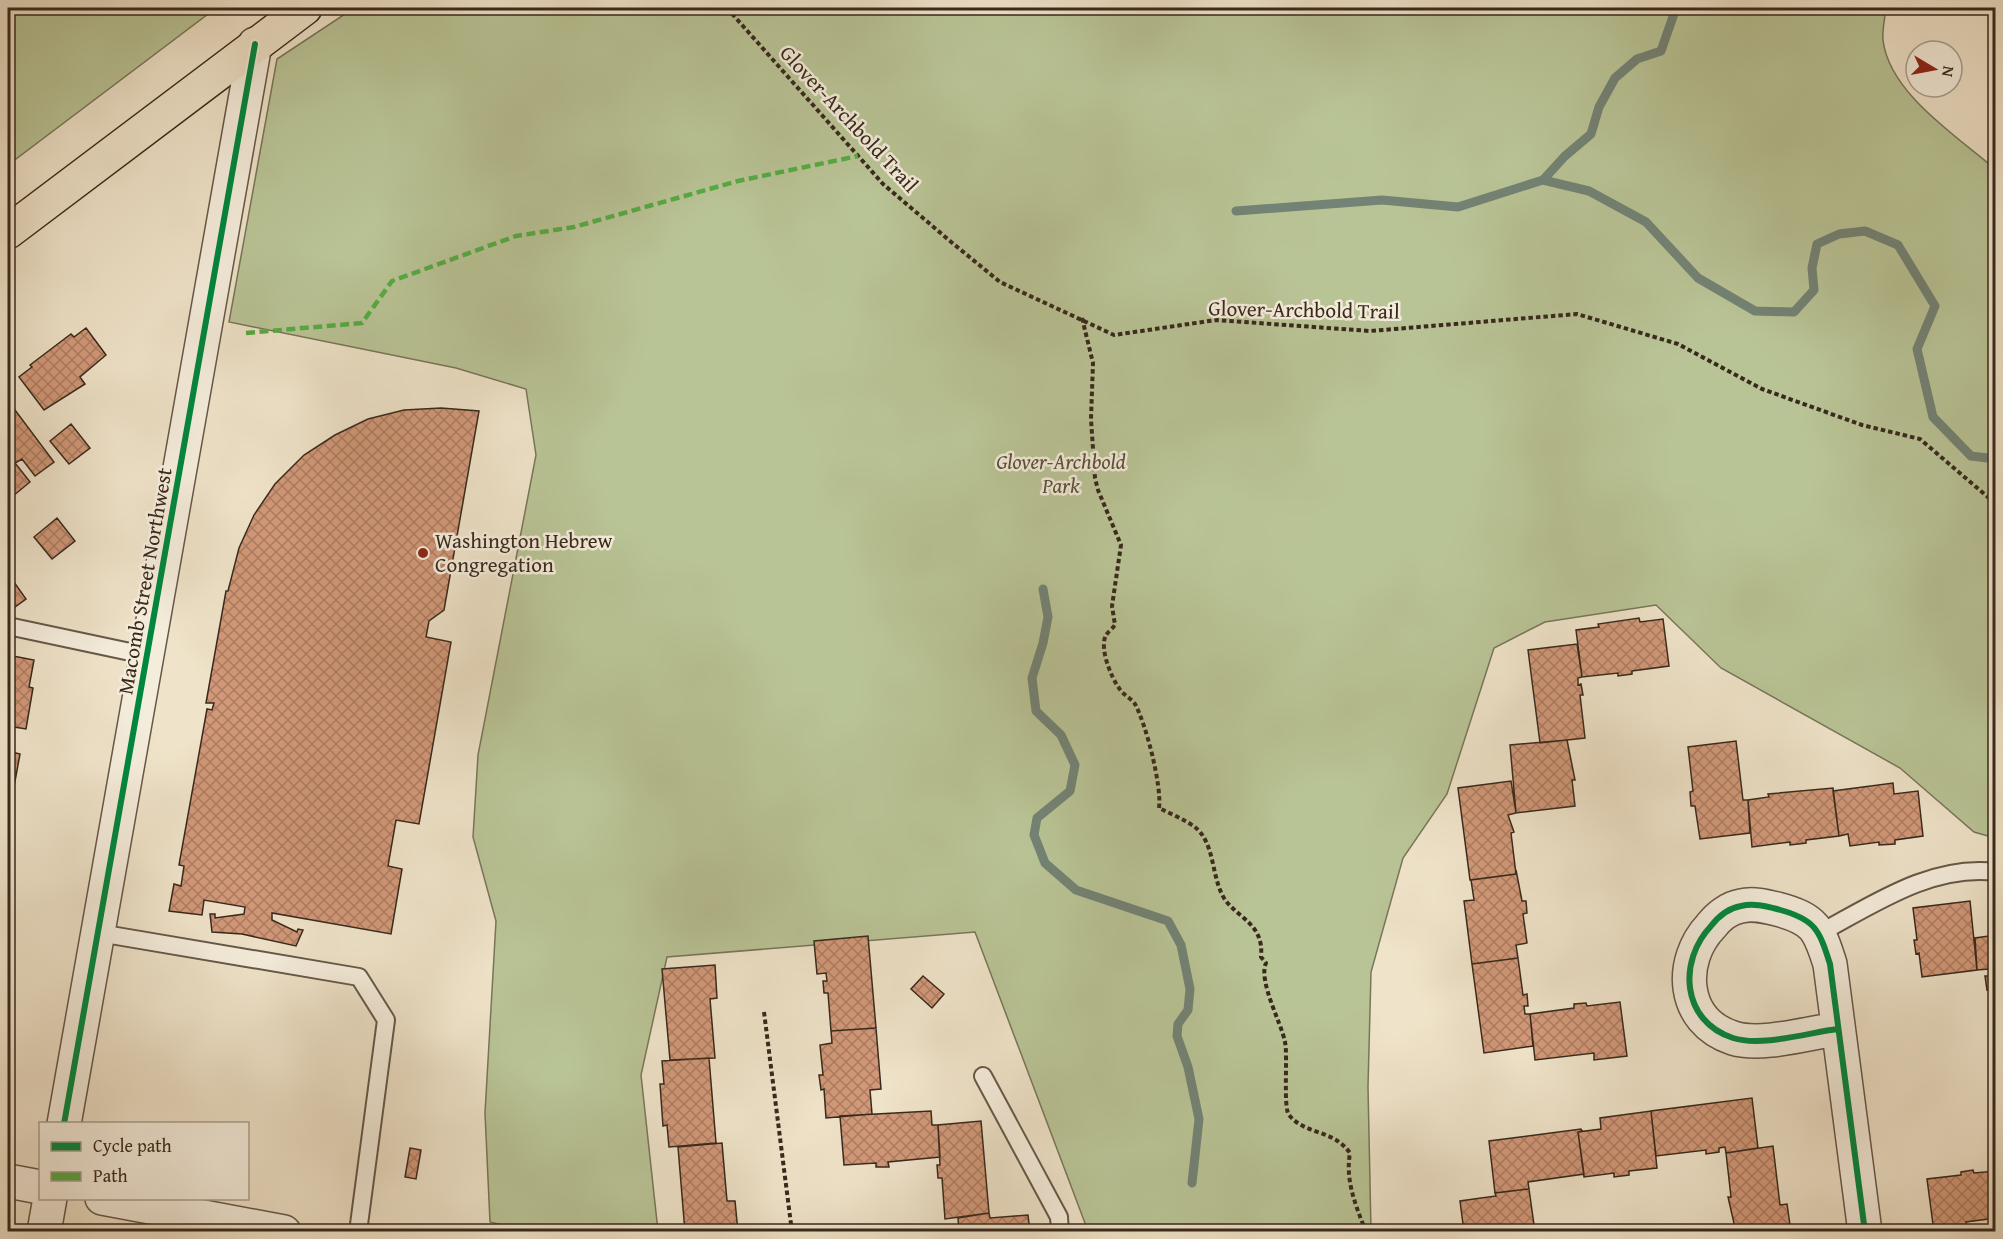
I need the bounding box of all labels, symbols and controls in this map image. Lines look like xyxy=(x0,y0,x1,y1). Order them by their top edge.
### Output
street label: Glover-Archbold Trail xyxy=(773,38,926,199)
north arrow xyxy=(1904,39,1964,99)
text: N xyxy=(1936,64,1962,79)
street label: Glover-Archbold Trail xyxy=(1208,292,1400,327)
park label: Glover-Archbold Park xyxy=(996,446,1126,501)
street label: Macomb Street Northwest xyxy=(109,464,180,697)
place label: Washington Hebrew Congregation xyxy=(435,525,613,580)
marker: Washington Hebrew Congregation xyxy=(416,546,430,560)
legend xyxy=(39,1122,249,1200)
text: Cycle path xyxy=(93,1132,172,1159)
text: Path xyxy=(93,1162,128,1189)

